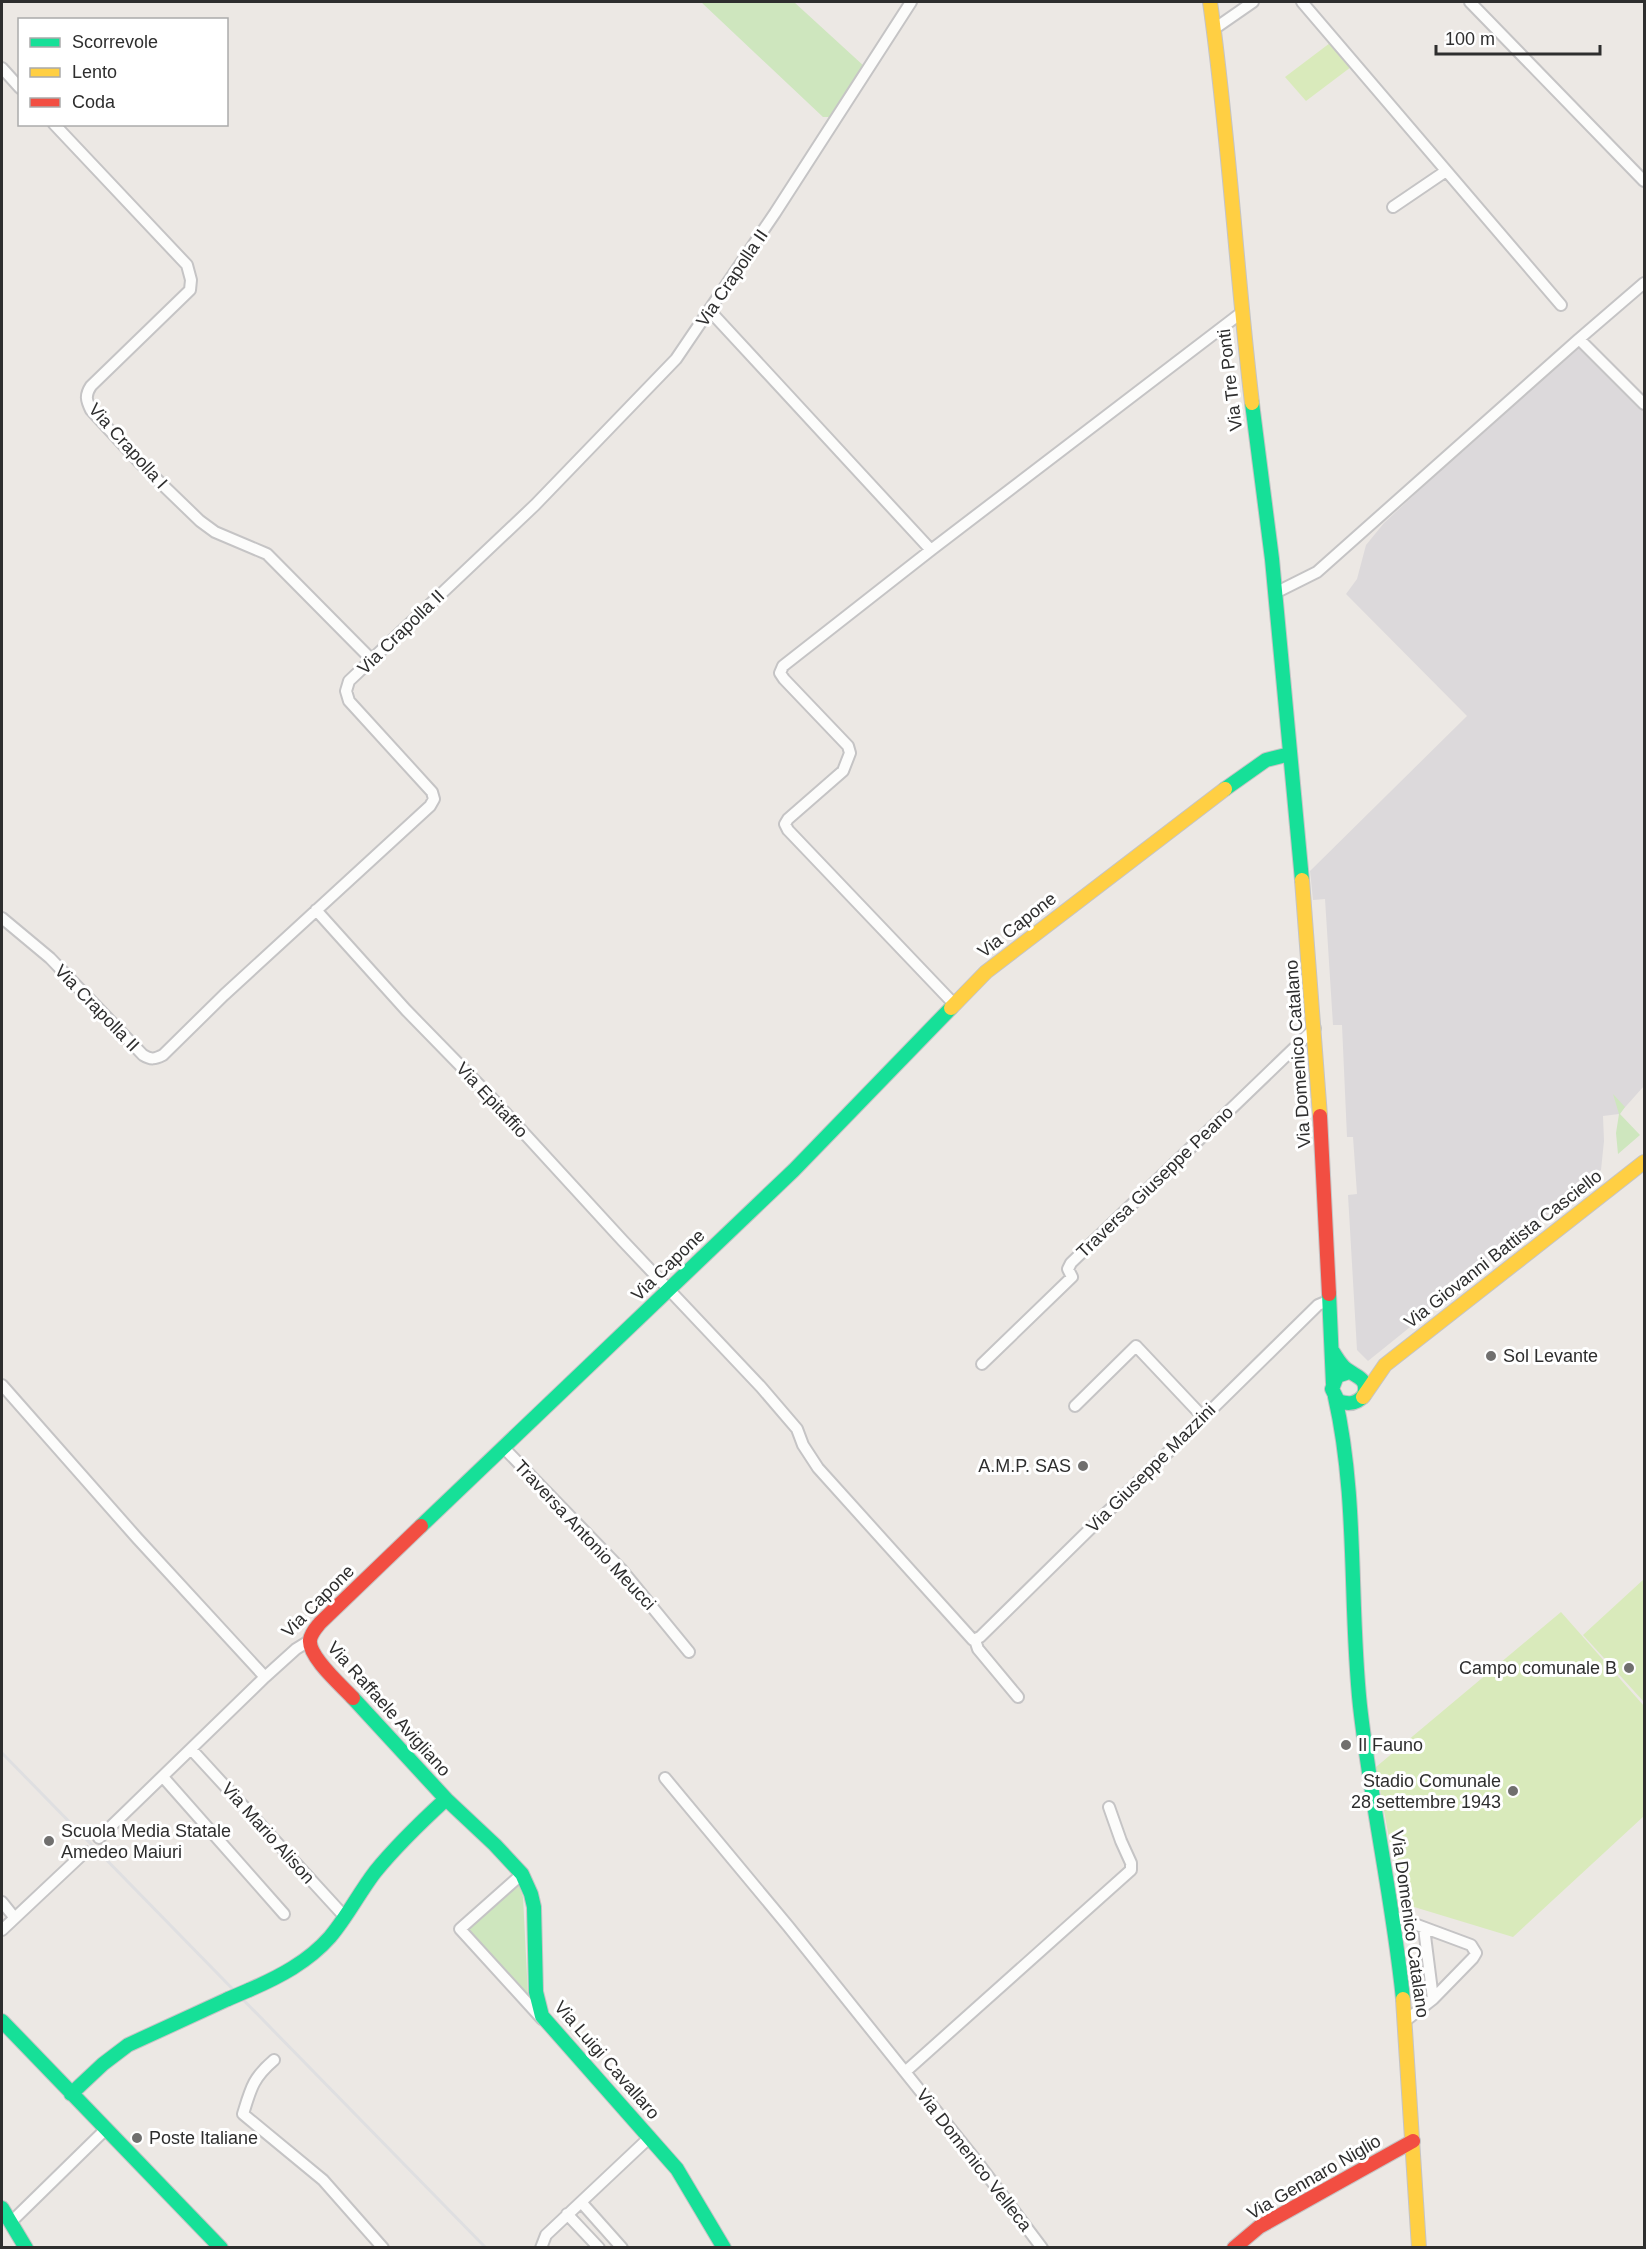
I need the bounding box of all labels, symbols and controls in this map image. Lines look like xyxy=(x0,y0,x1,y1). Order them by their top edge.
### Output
legend xyxy=(18,18,228,126)
scale bar xyxy=(1436,18,1600,56)
text: 100 m xyxy=(1445,29,1495,49)
text: Scorrevole xyxy=(72,32,158,52)
text: Lento xyxy=(72,62,117,82)
text: Coda xyxy=(72,92,116,112)
street label: Via Crapolla II xyxy=(692,226,772,330)
street label: Via Tre Ponti xyxy=(1214,328,1246,432)
street label: Via Crapolla I xyxy=(85,399,171,493)
street label: Via Crapolla II xyxy=(354,586,448,678)
street label: Via Capone xyxy=(974,888,1060,962)
street label: Via Domenico Catalano xyxy=(1281,959,1315,1149)
street label: Via Crapolla II xyxy=(51,961,143,1055)
street label: Via Epitaffio xyxy=(452,1058,532,1142)
street label: Traversa Giuseppe Peano xyxy=(1073,1102,1237,1262)
street label: Via Giovanni Battista Casciello xyxy=(1400,1166,1606,1332)
street label: Via Capone xyxy=(627,1225,709,1305)
place label: Sol Levante xyxy=(1503,1346,1598,1366)
marker: Sol Levante xyxy=(1484,1349,1498,1363)
street label: Via Giuseppe Mazzini xyxy=(1082,1399,1220,1537)
street label: Traversa Antonio Meucci xyxy=(510,1456,660,1614)
place label: A.M.P. SAS xyxy=(978,1456,1071,1476)
marker: A.M.P. SAS xyxy=(1076,1459,1090,1473)
street label: Via Capone xyxy=(278,1561,358,1641)
street label: Via Raffaele Avigliano xyxy=(323,1638,455,1780)
place label: Campo comunale B xyxy=(1459,1658,1617,1678)
marker: Campo comunale B xyxy=(1622,1661,1636,1675)
place label: Il Fauno xyxy=(1358,1735,1423,1755)
marker: Il Fauno xyxy=(1339,1738,1353,1752)
place label: Stadio Comunale 28 settembre 1943 xyxy=(1351,1771,1501,1812)
street label: Via Mario Alison xyxy=(217,1778,319,1888)
marker: Stadio Comunale 28 settembre 1943 xyxy=(1506,1784,1520,1798)
place label: Scuola Media Statale Amedeo Maiuri xyxy=(61,1821,231,1862)
street label: Via Domenico Catalano xyxy=(1387,1829,1433,2019)
marker: Scuola Media Statale Amedeo Maiuri xyxy=(42,1834,56,1848)
street label: Via Luigi Cavallaro xyxy=(550,1997,664,2123)
street label: Via Domenico Velleca xyxy=(912,2085,1036,2236)
place label: Poste Italiane xyxy=(149,2128,258,2148)
marker: Poste Italiane xyxy=(130,2131,144,2145)
street label: Via Gennaro Niglio xyxy=(1244,2131,1384,2223)

